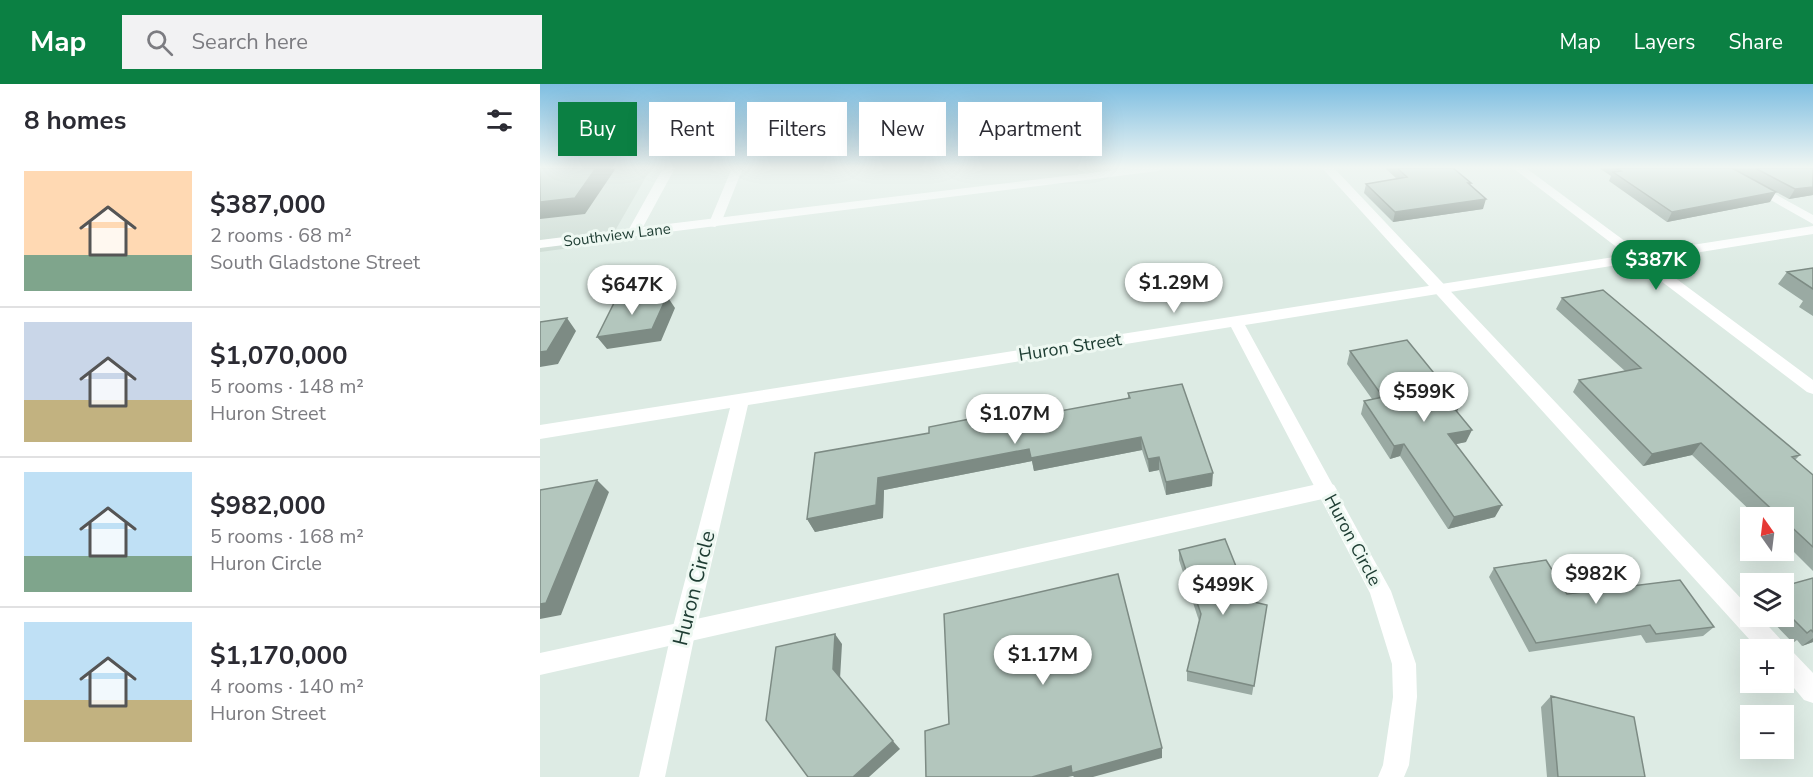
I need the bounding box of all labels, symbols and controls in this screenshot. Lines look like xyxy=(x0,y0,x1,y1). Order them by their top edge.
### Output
search box xyxy=(122,15,542,69)
text: Map xyxy=(30,23,86,61)
icon: search xyxy=(143,26,176,59)
text: Search here xyxy=(191,27,308,57)
text: Map xyxy=(1559,28,1601,56)
text: Layers xyxy=(1634,28,1695,56)
text: Share xyxy=(1728,28,1783,56)
chip: Buy xyxy=(558,102,637,156)
chip: Rent xyxy=(649,102,735,156)
chip: Filters xyxy=(747,102,847,156)
chip: New xyxy=(859,102,946,156)
chip: Apartment xyxy=(958,102,1102,156)
text: 8 homes xyxy=(24,103,126,138)
icon: filters xyxy=(483,104,516,137)
text: $387,000 xyxy=(210,187,326,222)
icon: home xyxy=(72,195,144,267)
street label: Southview Lane xyxy=(562,219,672,251)
text: 2 rooms · 68 m² xyxy=(210,222,352,249)
pin: $387K xyxy=(1614,240,1698,291)
text: $387K xyxy=(1625,246,1687,273)
text: South Gladstone Street xyxy=(210,249,420,276)
pin: $1.29M xyxy=(1125,263,1223,314)
pin: $647K xyxy=(590,265,674,316)
text: $1.29M xyxy=(1139,269,1209,296)
text: $647K xyxy=(601,271,663,298)
street label: Huron Street xyxy=(1017,327,1124,367)
text: $1,070,000 xyxy=(210,338,348,373)
icon: home xyxy=(72,346,144,418)
pin: $599K xyxy=(1382,372,1466,423)
text: 5 rooms · 148 m² xyxy=(210,373,364,400)
text: $599K xyxy=(1393,378,1455,405)
pin: $1.07M xyxy=(966,394,1064,445)
text: Huron Street xyxy=(210,400,326,427)
text: $1.07M xyxy=(980,400,1050,427)
text: $982,000 xyxy=(210,488,326,523)
street label: Huron Circle xyxy=(1319,490,1387,590)
icon: home xyxy=(72,496,144,568)
north arrow xyxy=(1740,507,1794,561)
map controls xyxy=(1740,507,1794,759)
text: 5 rooms · 168 m² xyxy=(210,523,364,550)
street label: Huron Circle xyxy=(666,528,722,648)
text: Huron Circle xyxy=(210,550,322,577)
pin: $982K xyxy=(1554,554,1638,605)
text: $982K xyxy=(1565,560,1627,587)
pin: $499K xyxy=(1181,565,1265,616)
text: $499K xyxy=(1192,571,1254,598)
button: layers xyxy=(1740,573,1794,627)
pin: $1.17M xyxy=(994,635,1092,686)
text: $1,170,000 xyxy=(210,638,348,673)
button: + xyxy=(1740,639,1794,693)
text: $1.17M xyxy=(1008,641,1078,668)
icon: home xyxy=(72,646,144,718)
text: 4 rooms · 140 m² xyxy=(210,673,364,700)
text: Huron Street xyxy=(210,700,326,727)
button: − xyxy=(1740,705,1794,759)

